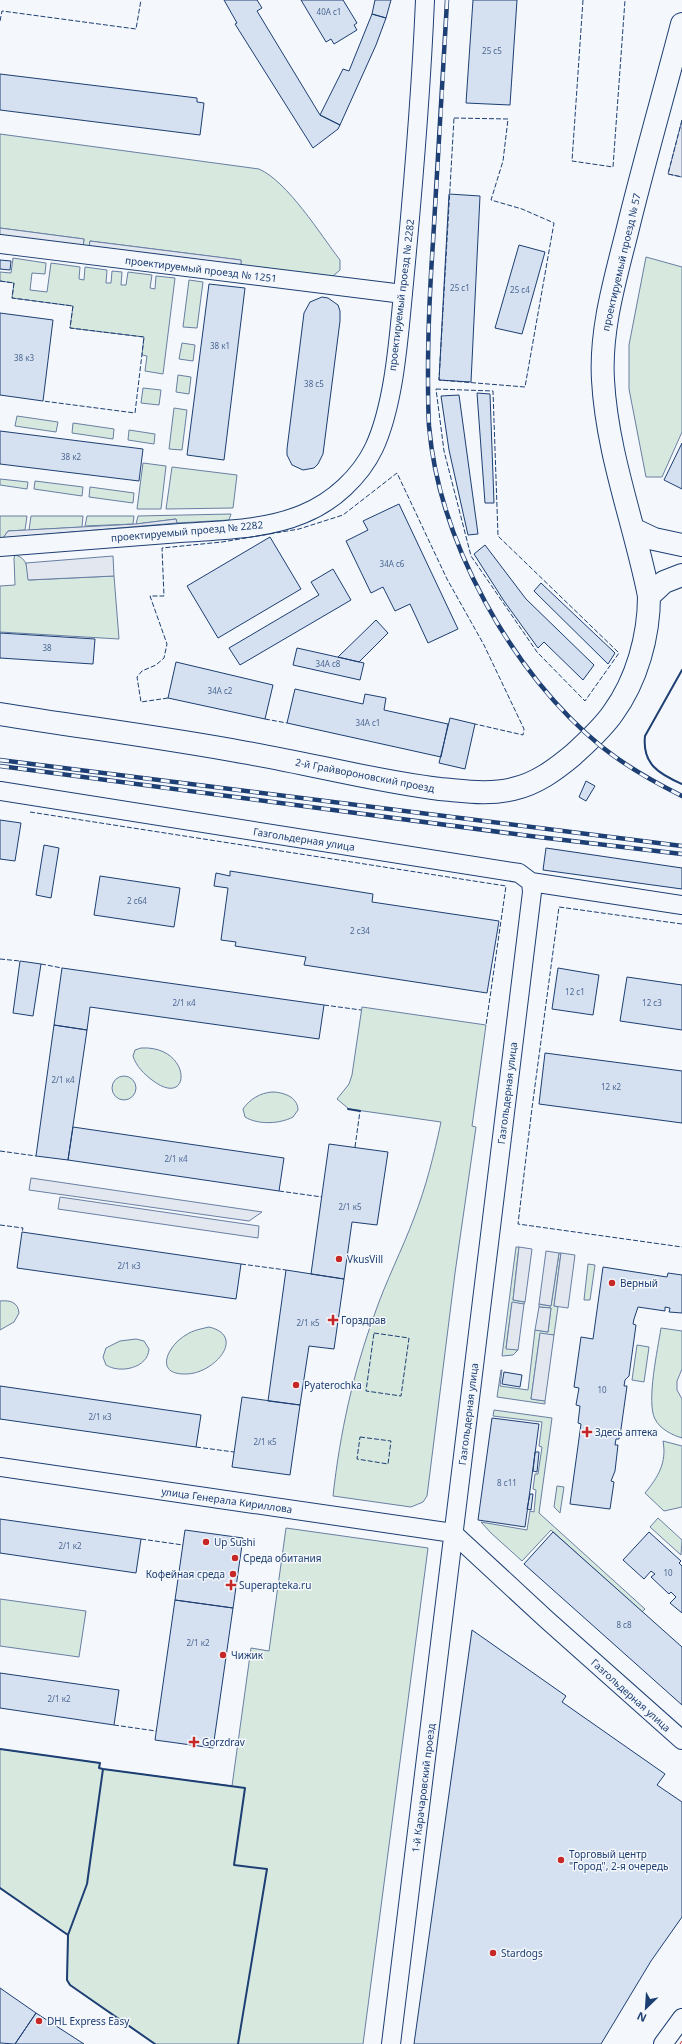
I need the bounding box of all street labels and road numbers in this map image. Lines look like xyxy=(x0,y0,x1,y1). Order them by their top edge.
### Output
street label: проектируемый проезд № 57 xyxy=(598,191,644,332)
street label: проектируемый проезд № 2282 xyxy=(385,218,417,372)
street label: проектируемый проезд № 1251 xyxy=(124,253,278,285)
street label: проектируемый проезд № 2282 xyxy=(110,517,264,545)
street label: 2-й Грайвороновский проезд xyxy=(294,755,436,795)
street label: Газгольдерная улица xyxy=(252,824,356,854)
street label: Газгольдерная улица xyxy=(494,1041,520,1145)
street label: Газгольдерная улица xyxy=(455,1362,481,1466)
street label: улица Генерала Кириллова xyxy=(161,1484,293,1516)
street label: Газгольдерная улица xyxy=(588,1655,674,1735)
street label: 1-й Карачаровский проезд xyxy=(408,1723,438,1853)

